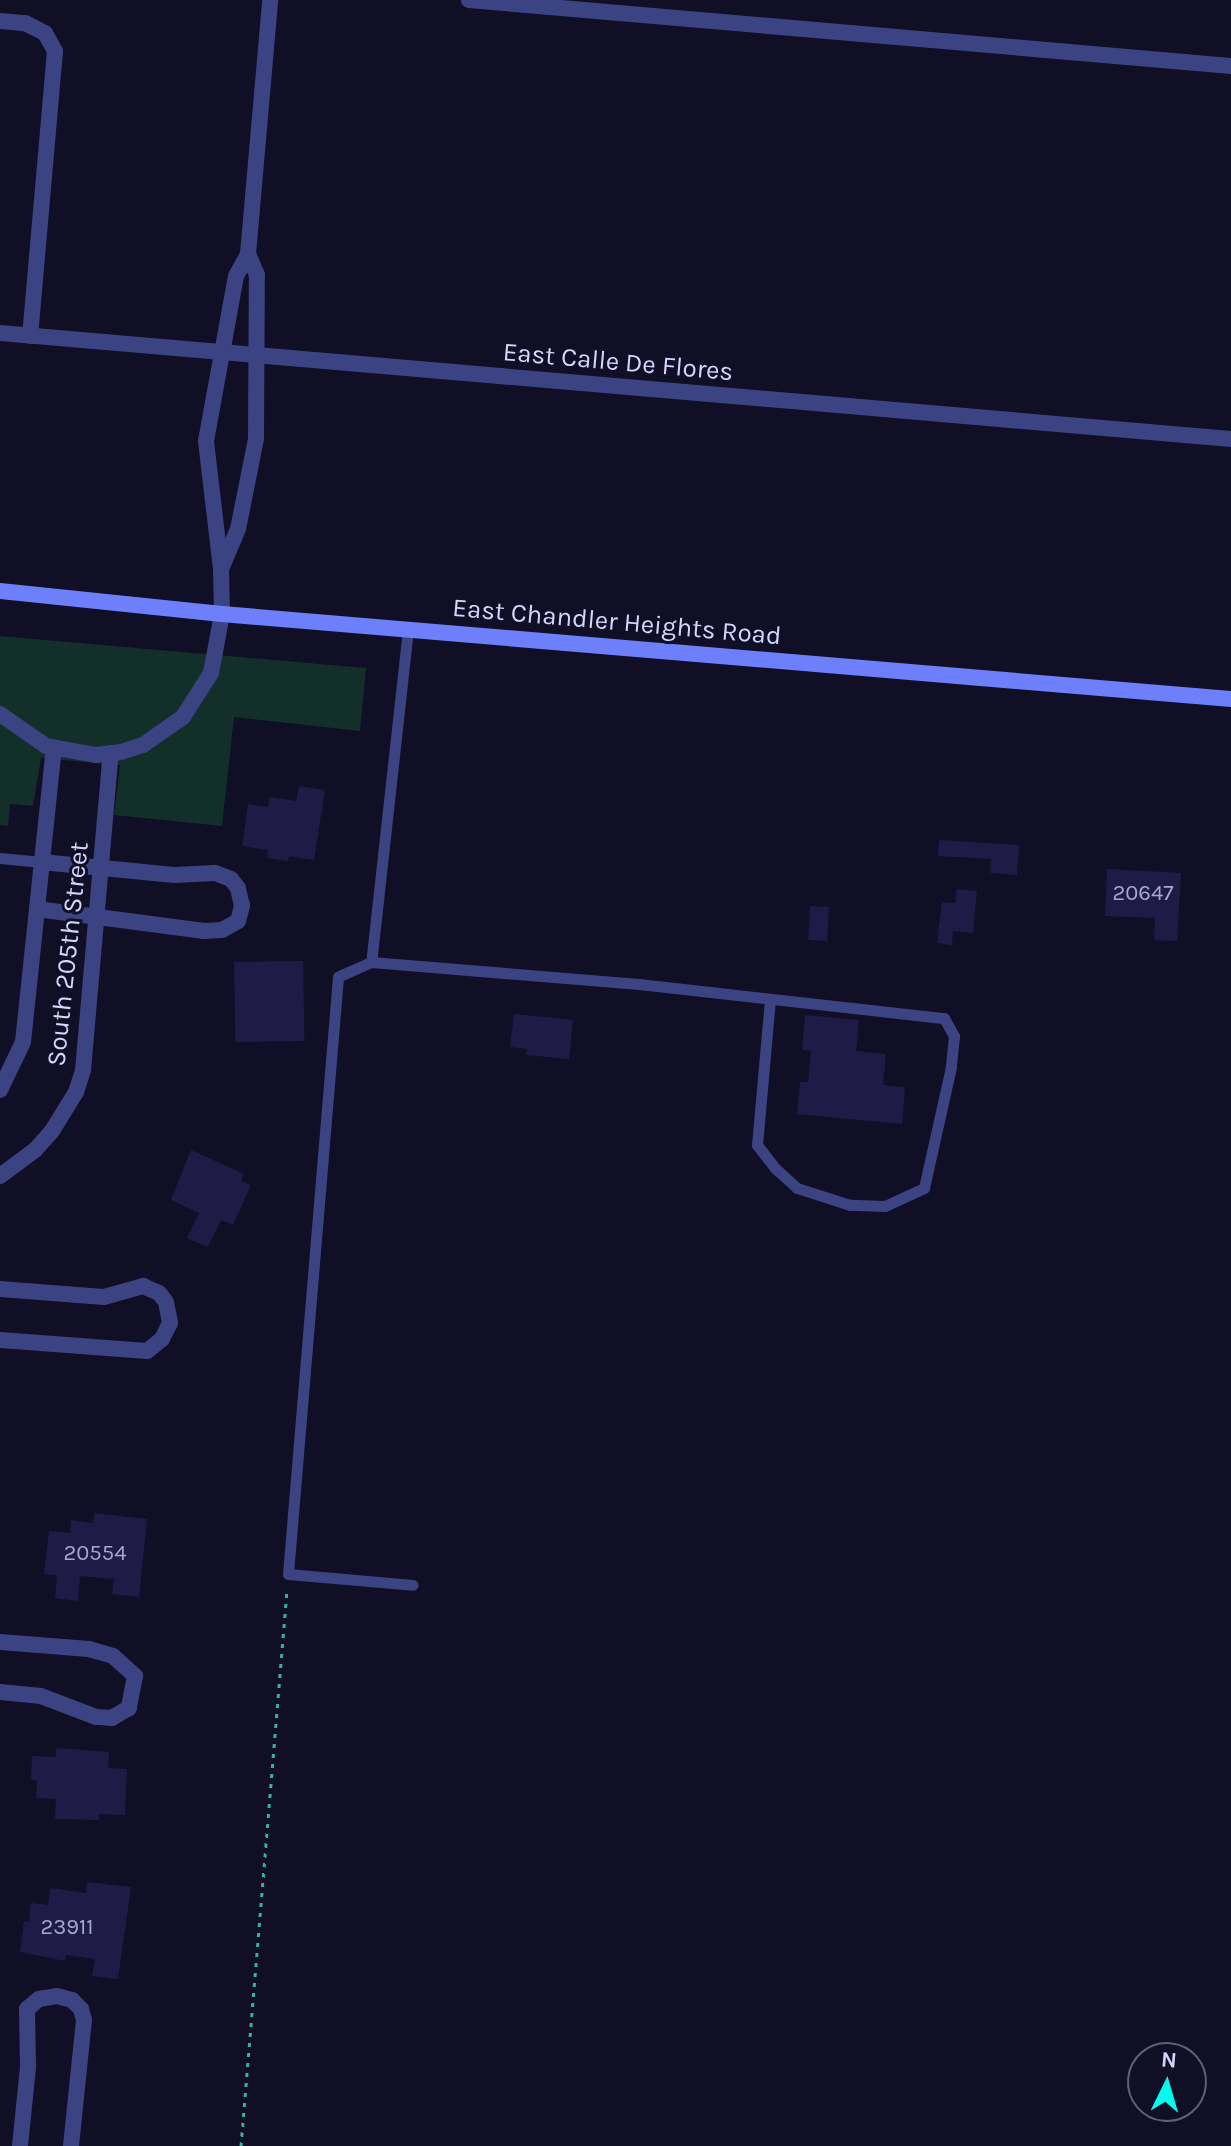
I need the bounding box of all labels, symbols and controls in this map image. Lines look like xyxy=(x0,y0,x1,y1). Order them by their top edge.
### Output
street label: East Calle De Flores xyxy=(502,336,734,388)
street label: East Chandler Heights Road xyxy=(451,592,783,652)
street label: South 205th Street xyxy=(41,840,95,1068)
house number: 20647 xyxy=(1112,881,1174,907)
house number: 20554 xyxy=(64,1541,126,1567)
house number: 23911 xyxy=(40,1915,94,1941)
north arrow xyxy=(1127,2042,1207,2122)
text: N xyxy=(1160,2046,1178,2074)

